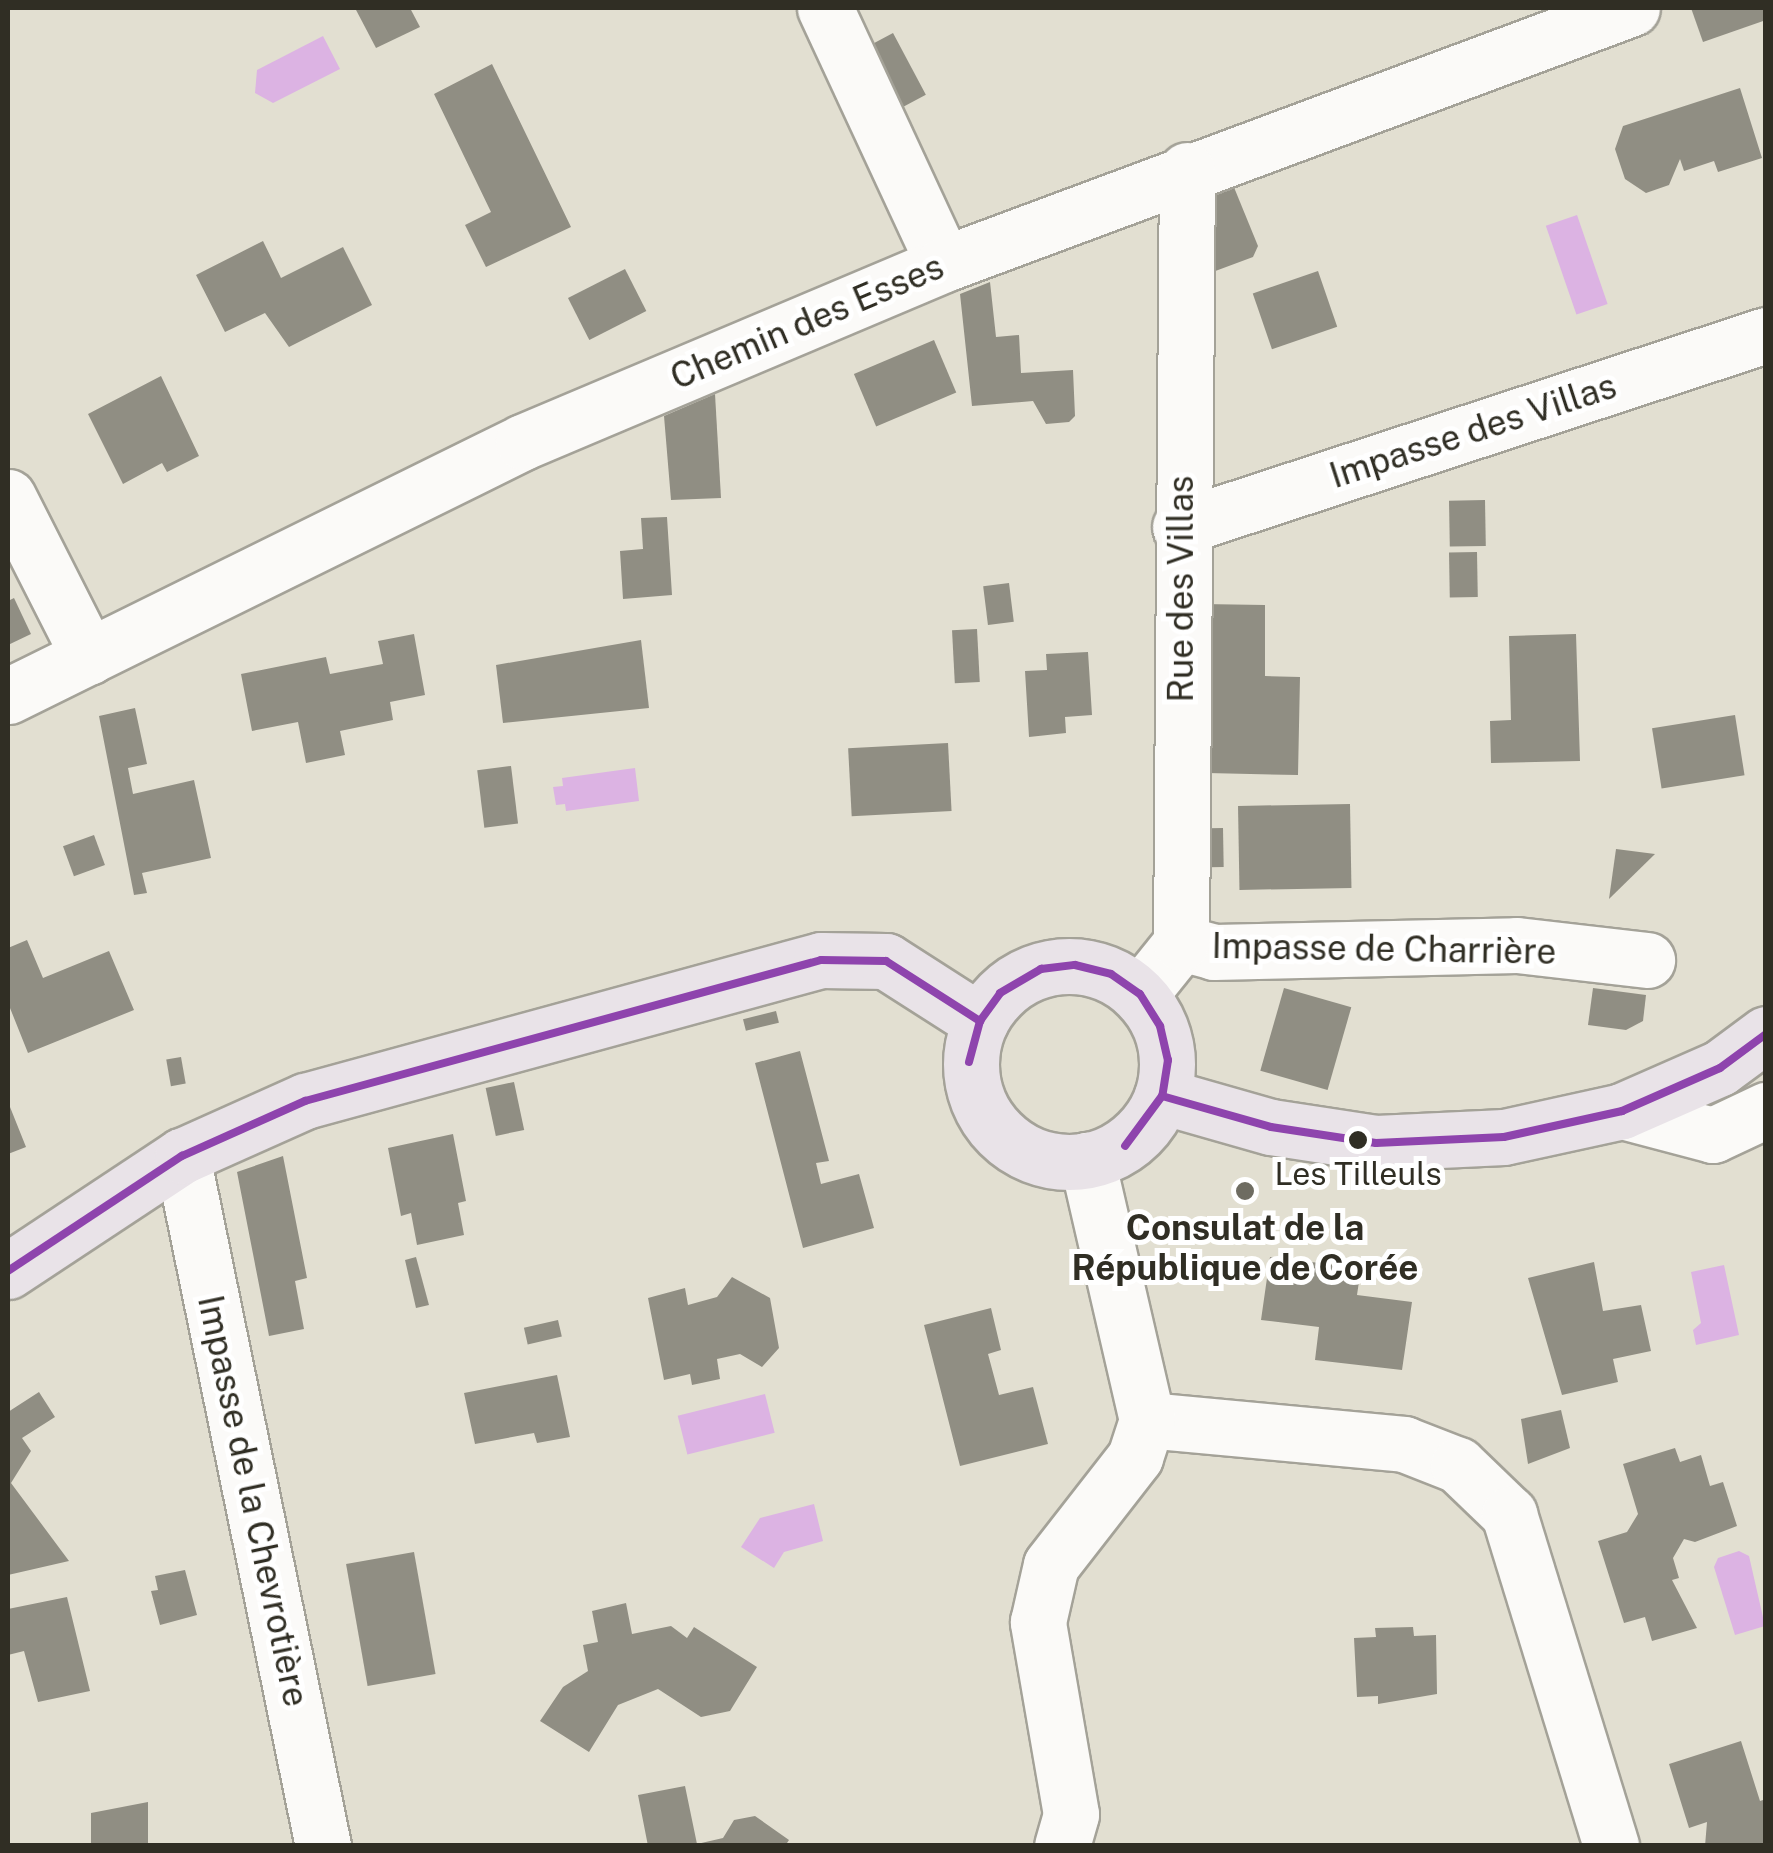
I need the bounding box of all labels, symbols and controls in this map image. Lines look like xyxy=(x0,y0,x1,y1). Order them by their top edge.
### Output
street label: Chemin des Esses xyxy=(664,245,950,399)
street label: Impasse des Villas xyxy=(1324,365,1622,497)
street label: Rue des Villas xyxy=(1160,475,1202,703)
street label: Impasse de Charrière xyxy=(1211,925,1557,973)
marker: Les Tilleuls xyxy=(1348,1130,1368,1150)
place label: Les Tilleuls xyxy=(1274,1155,1442,1193)
marker: Consulat de la République de Corée xyxy=(1234,1180,1256,1202)
place label: Consulat de la République de Corée xyxy=(1071,1207,1419,1289)
street label: Impasse de la Chevrotière xyxy=(189,1291,317,1711)

